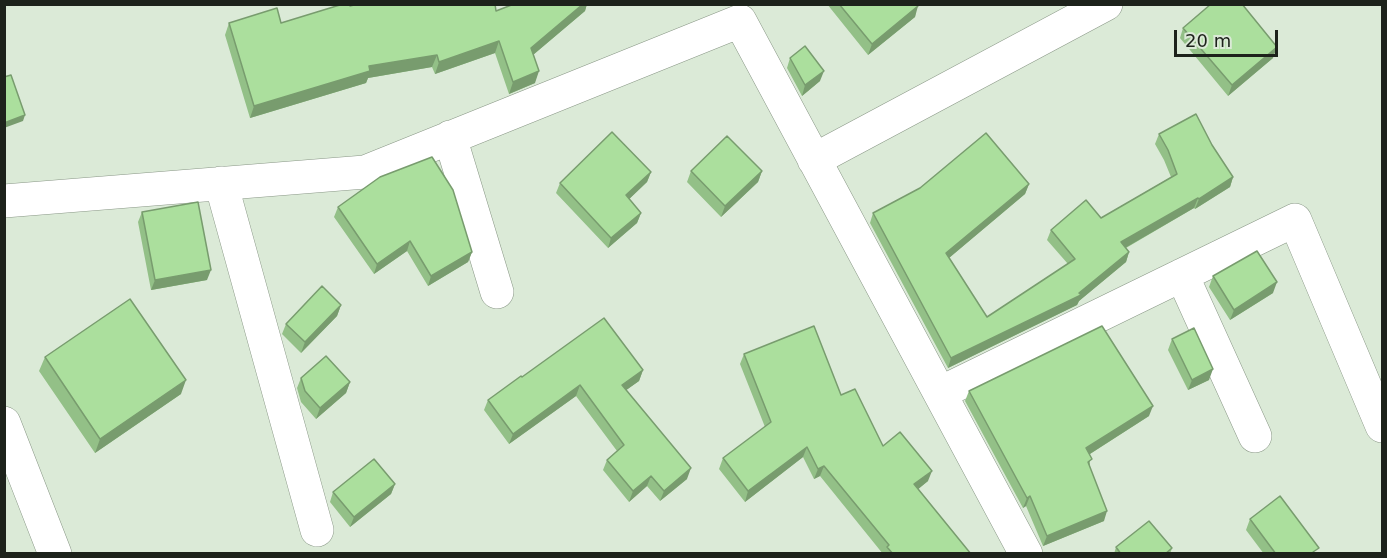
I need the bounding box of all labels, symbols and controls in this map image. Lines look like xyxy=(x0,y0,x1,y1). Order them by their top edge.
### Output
scale bar xyxy=(1177,18,1280,56)
text: 20 m xyxy=(1185,30,1231,51)

